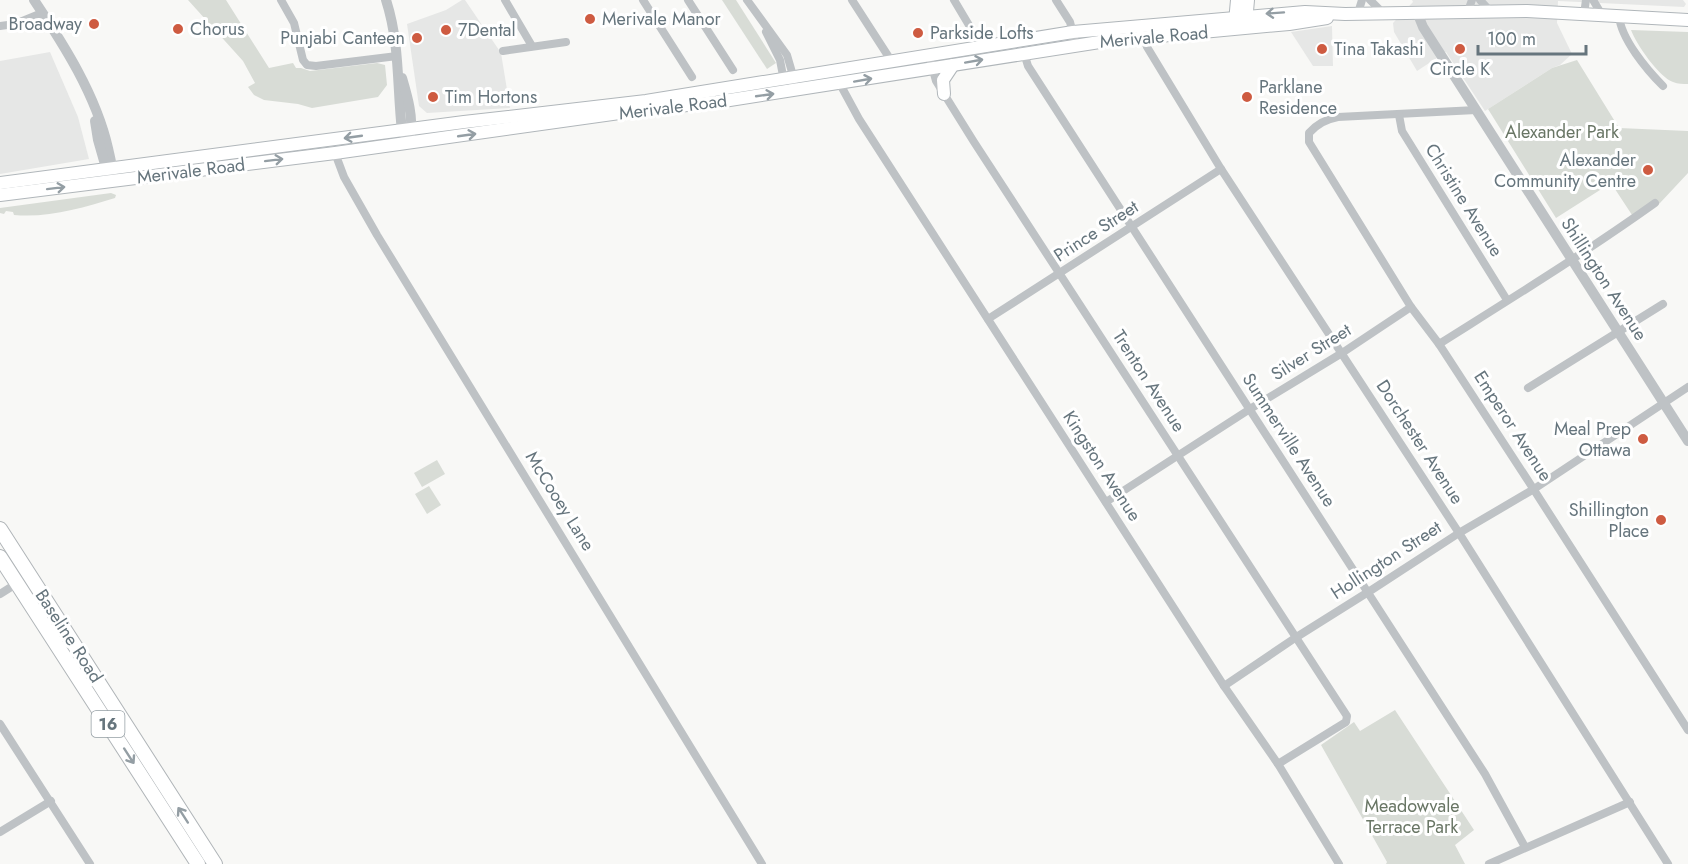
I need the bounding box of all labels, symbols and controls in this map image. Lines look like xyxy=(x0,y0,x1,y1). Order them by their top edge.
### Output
place label: Merivale Manor xyxy=(602,6,722,32)
one-way arrow xyxy=(1266,8,1286,19)
place label: Broadway xyxy=(9,11,82,37)
marker: Merivale Manor xyxy=(583,12,597,26)
place label: Chorus xyxy=(190,16,245,42)
marker: Broadway xyxy=(87,17,101,31)
place label: 7Dental xyxy=(458,17,516,43)
scale bar xyxy=(1478,18,1586,56)
street label: Merivale Road xyxy=(1099,19,1209,55)
place label: Parkside Lofts xyxy=(930,20,1034,46)
marker: Chorus xyxy=(171,22,185,36)
marker: 7Dental xyxy=(439,23,453,37)
place label: Punjabi Canteen xyxy=(280,25,405,51)
marker: Parkside Lofts xyxy=(911,26,925,40)
text: 100 m xyxy=(1487,26,1536,52)
marker: Punjabi Canteen xyxy=(410,31,424,45)
place label: Tina Takashi xyxy=(1334,36,1424,62)
marker: Tina Takashi xyxy=(1315,42,1329,56)
marker: Circle K xyxy=(1453,42,1467,56)
one-way arrow xyxy=(964,56,984,67)
place label: Circle K xyxy=(1430,56,1491,82)
one-way arrow xyxy=(852,74,872,85)
place label: Parklane Residence xyxy=(1259,74,1337,121)
place label: Tim Hortons xyxy=(445,84,537,110)
street label: Merivale Road xyxy=(617,87,729,127)
marker: Tim Hortons xyxy=(426,90,440,104)
one-way arrow xyxy=(755,90,775,101)
marker: Parklane Residence xyxy=(1240,90,1254,104)
park label: Alexander Park xyxy=(1505,119,1619,145)
one-way arrow xyxy=(456,129,476,140)
one-way arrow xyxy=(344,132,364,143)
street label: Christine Avenue xyxy=(1419,138,1509,262)
place label: Alexander Community Centre xyxy=(1494,147,1637,194)
street label: Merivale Road xyxy=(135,151,247,191)
one-way arrow xyxy=(263,155,283,166)
marker: Alexander Community Centre xyxy=(1641,163,1655,177)
one-way arrow xyxy=(45,182,65,193)
street label: Prince Street xyxy=(1049,194,1144,268)
street label: Shillington Avenue xyxy=(1555,212,1653,346)
street label: Silver Street xyxy=(1266,317,1357,387)
street label: Trenton Avenue xyxy=(1106,325,1192,437)
street label: Emperor Avenue xyxy=(1468,366,1558,486)
street label: Summerville Avenue xyxy=(1236,368,1342,512)
street label: Dorchester Avenue xyxy=(1370,375,1470,509)
street label: Kingston Avenue xyxy=(1057,406,1147,526)
place label: Meal Prep Ottawa xyxy=(1554,416,1631,463)
marker: Meal Prep Ottawa xyxy=(1636,432,1650,446)
street label: McCooey Lane xyxy=(519,446,601,556)
place label: Shillington Place xyxy=(1569,497,1649,544)
marker: Shillington Place xyxy=(1654,513,1668,527)
street label: Hollington Street xyxy=(1326,514,1447,606)
street label: Baseline Road xyxy=(29,584,109,688)
road number: 16 xyxy=(92,711,124,737)
one-way arrow xyxy=(123,747,135,764)
park label: Meadowvale Terrace Park xyxy=(1364,793,1460,840)
one-way arrow xyxy=(177,807,189,824)

